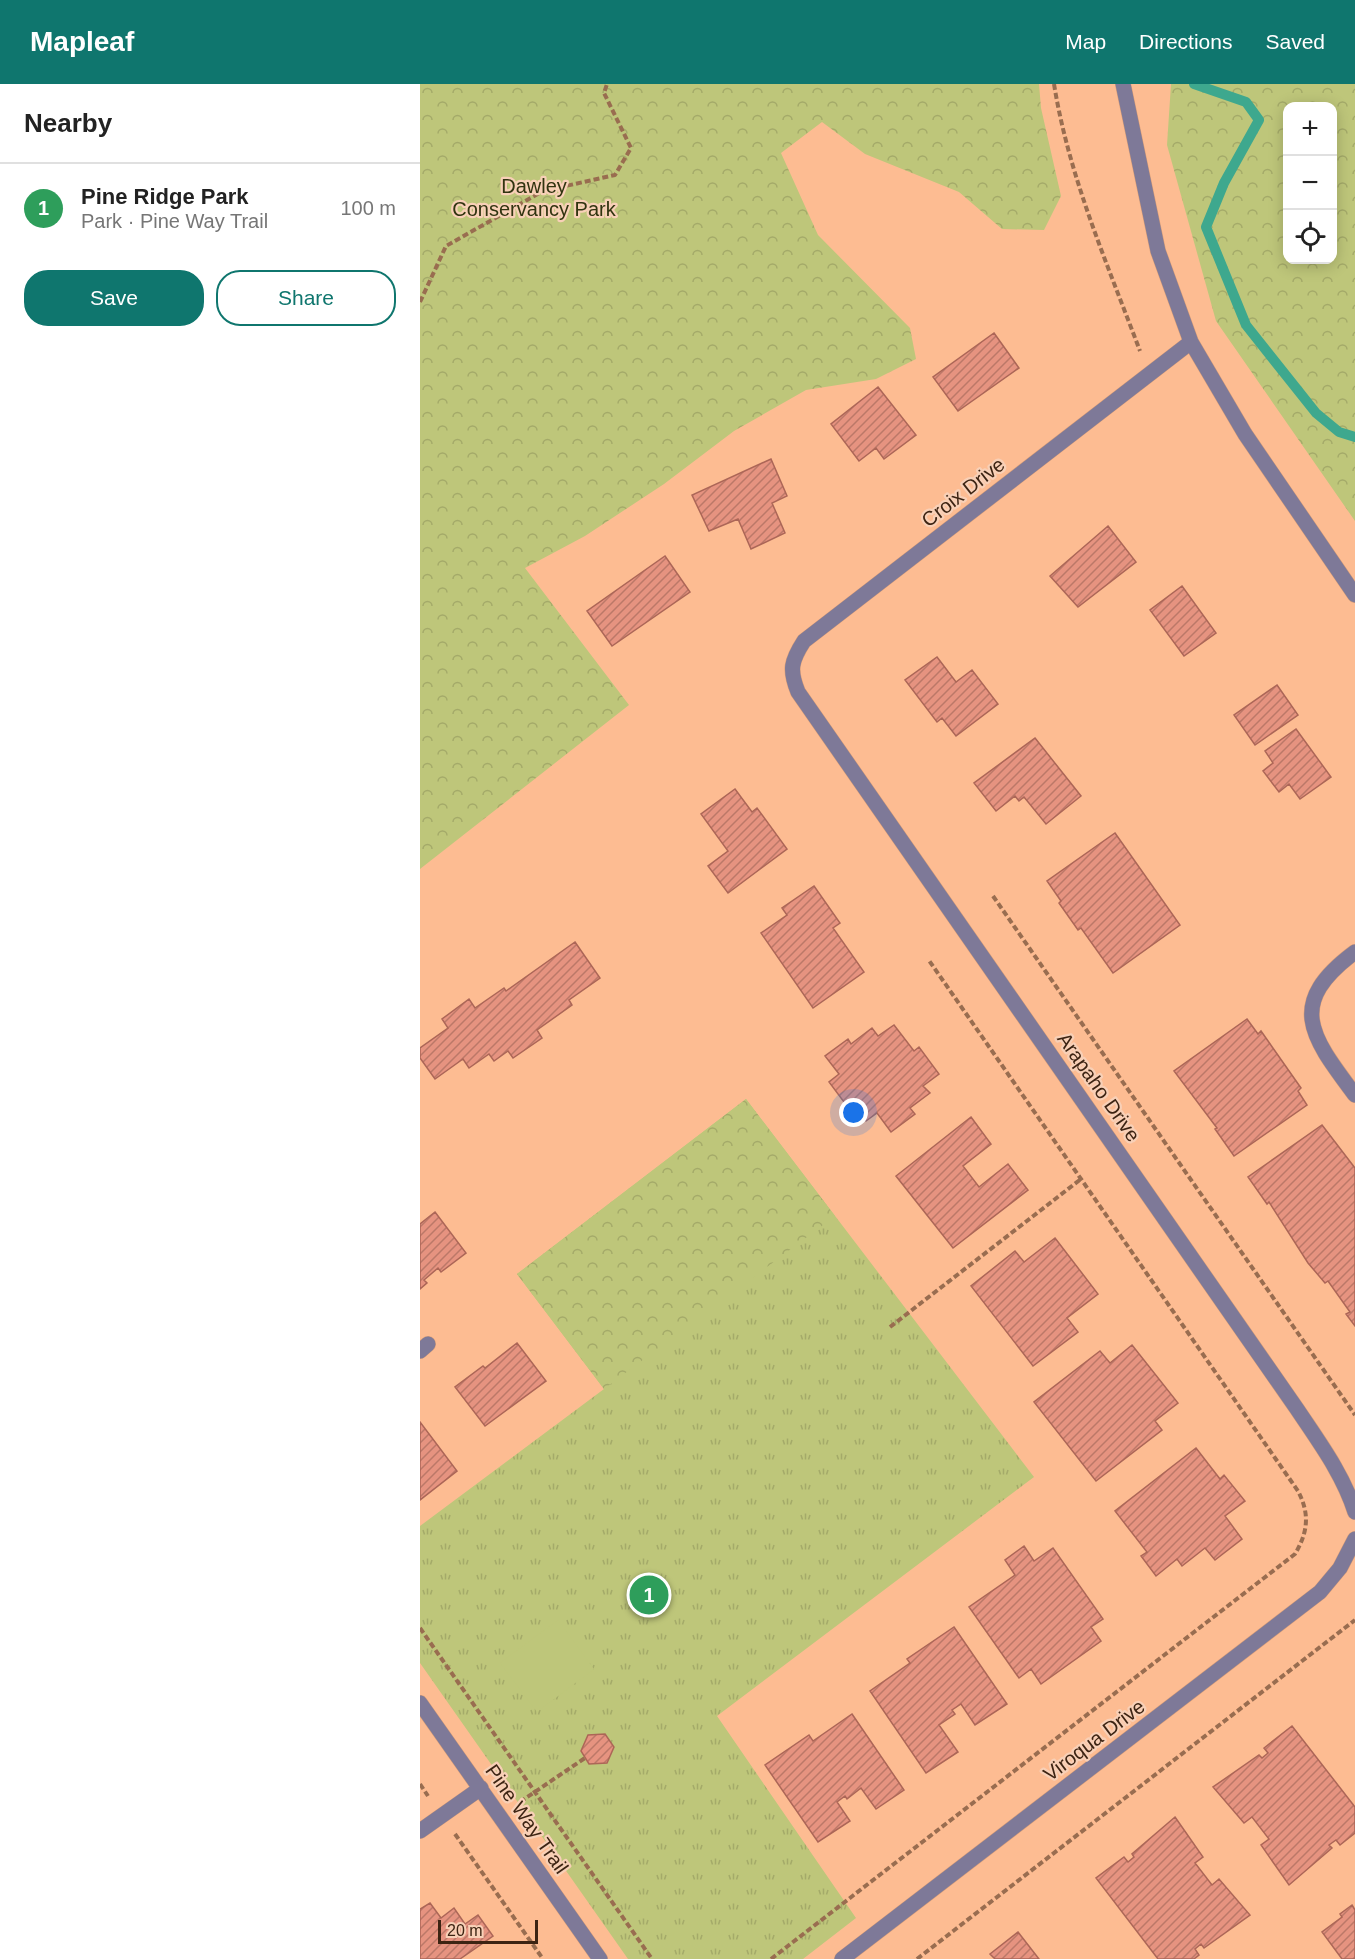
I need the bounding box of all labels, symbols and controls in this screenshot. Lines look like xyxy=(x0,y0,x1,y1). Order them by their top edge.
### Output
text: Mapleaf xyxy=(30,26,134,57)
text: Map xyxy=(1065,30,1106,53)
text: Directions xyxy=(1139,30,1232,53)
text: Saved xyxy=(1265,30,1325,53)
map controls xyxy=(1283,102,1337,264)
button: + xyxy=(1283,102,1337,156)
text: Nearby xyxy=(24,108,112,138)
button: − xyxy=(1283,156,1337,210)
park label: Dawley Conservancy Park xyxy=(452,175,617,220)
text: Pine Ridge Park xyxy=(81,184,249,209)
text: 1 xyxy=(38,197,49,219)
text: 100 m xyxy=(340,197,396,219)
text: Park · Pine Way Trail xyxy=(81,210,268,232)
button: locate xyxy=(1283,210,1337,264)
button: Save xyxy=(24,270,204,326)
button: Share xyxy=(216,270,396,326)
street label: Croix Drive xyxy=(917,453,1009,531)
street label: Arapaho Drive xyxy=(1053,1028,1145,1146)
your location xyxy=(839,1098,868,1127)
pin: 1 xyxy=(630,1572,668,1618)
street label: Viroqua Drive xyxy=(1039,1695,1149,1785)
street label: Pine Way Trail xyxy=(481,1760,573,1878)
scale bar xyxy=(438,1917,538,1944)
text: 20 m xyxy=(447,1922,483,1939)

